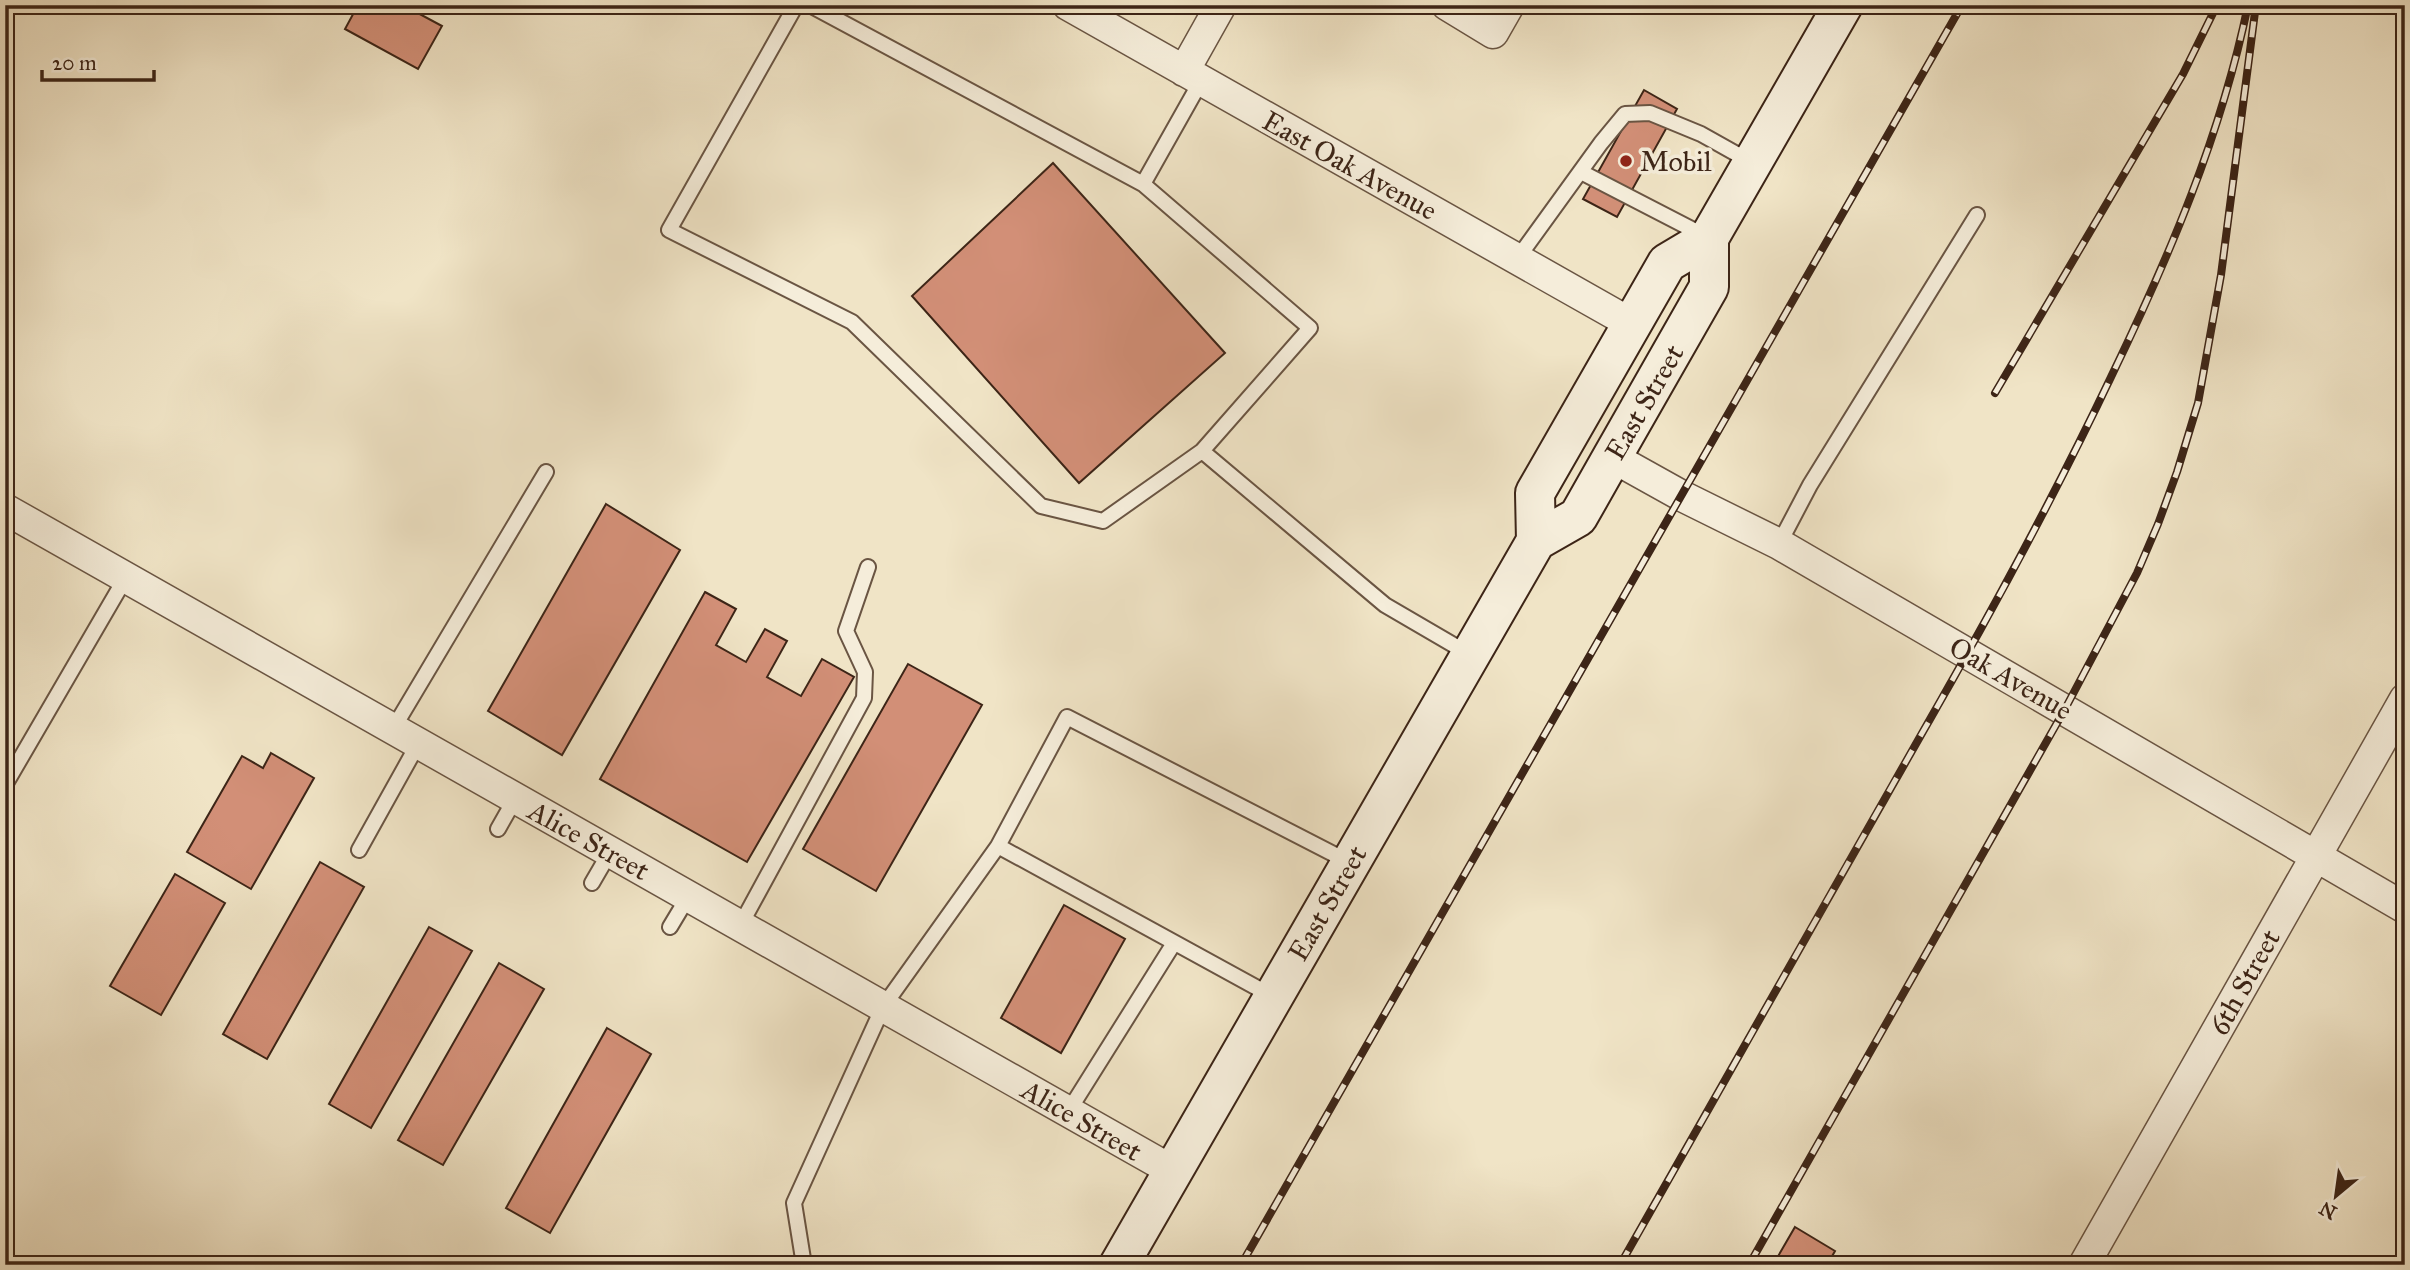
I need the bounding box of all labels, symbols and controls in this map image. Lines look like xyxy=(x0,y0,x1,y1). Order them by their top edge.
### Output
scale bar xyxy=(42,38,154,82)
text: 20 m xyxy=(52,50,97,76)
street label: East Oak Avenue xyxy=(1256,103,1443,228)
place label: Mobil xyxy=(1640,144,1712,179)
marker: Mobil xyxy=(1618,153,1634,169)
street label: East Street xyxy=(1597,338,1692,466)
street label: Oak Avenue xyxy=(1943,629,2079,728)
street label: Alice Street xyxy=(521,792,656,888)
street label: East Street xyxy=(1280,839,1375,967)
street label: 6th Street xyxy=(2201,923,2288,1041)
street label: Alice Street xyxy=(1015,1072,1148,1169)
north arrow xyxy=(2302,1162,2372,1232)
text: N xyxy=(2315,1196,2341,1224)

